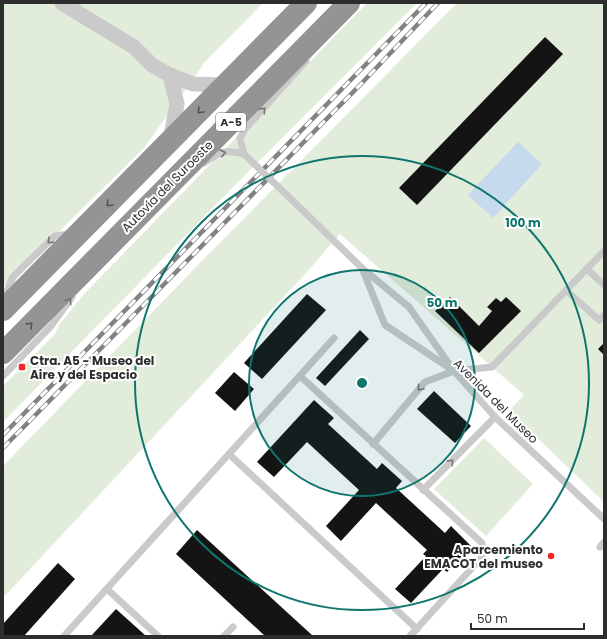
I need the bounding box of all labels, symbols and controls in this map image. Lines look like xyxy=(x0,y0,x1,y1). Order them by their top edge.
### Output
one-way arrow xyxy=(197,106,205,114)
one-way arrow xyxy=(258,107,266,115)
road number: A-5 xyxy=(216,113,246,131)
street label: Autovía del Suroeste xyxy=(118,137,216,235)
one-way arrow xyxy=(220,149,226,157)
one-way arrow xyxy=(106,199,114,207)
text: 100 m xyxy=(505,214,541,231)
one-way arrow xyxy=(47,236,55,244)
text: 50 m xyxy=(427,294,458,311)
one-way arrow xyxy=(64,298,71,305)
one-way arrow xyxy=(25,322,33,330)
place label: Ctra. A5 - Museo del Aire y del Espacio xyxy=(30,352,154,383)
street label: Avenida del Museo xyxy=(450,355,542,447)
marker: Ctra. A5 - Museo del Aire y del Espacio xyxy=(17,362,27,372)
centre of rings xyxy=(355,376,369,390)
one-way arrow xyxy=(417,383,424,391)
one-way arrow xyxy=(446,459,454,467)
place label: Aparcemiento EMACOT del museo xyxy=(424,541,543,572)
marker: Aparcemiento EMACOT del museo xyxy=(546,551,556,561)
scale bar xyxy=(471,605,584,631)
text: 50 m xyxy=(477,610,508,627)

